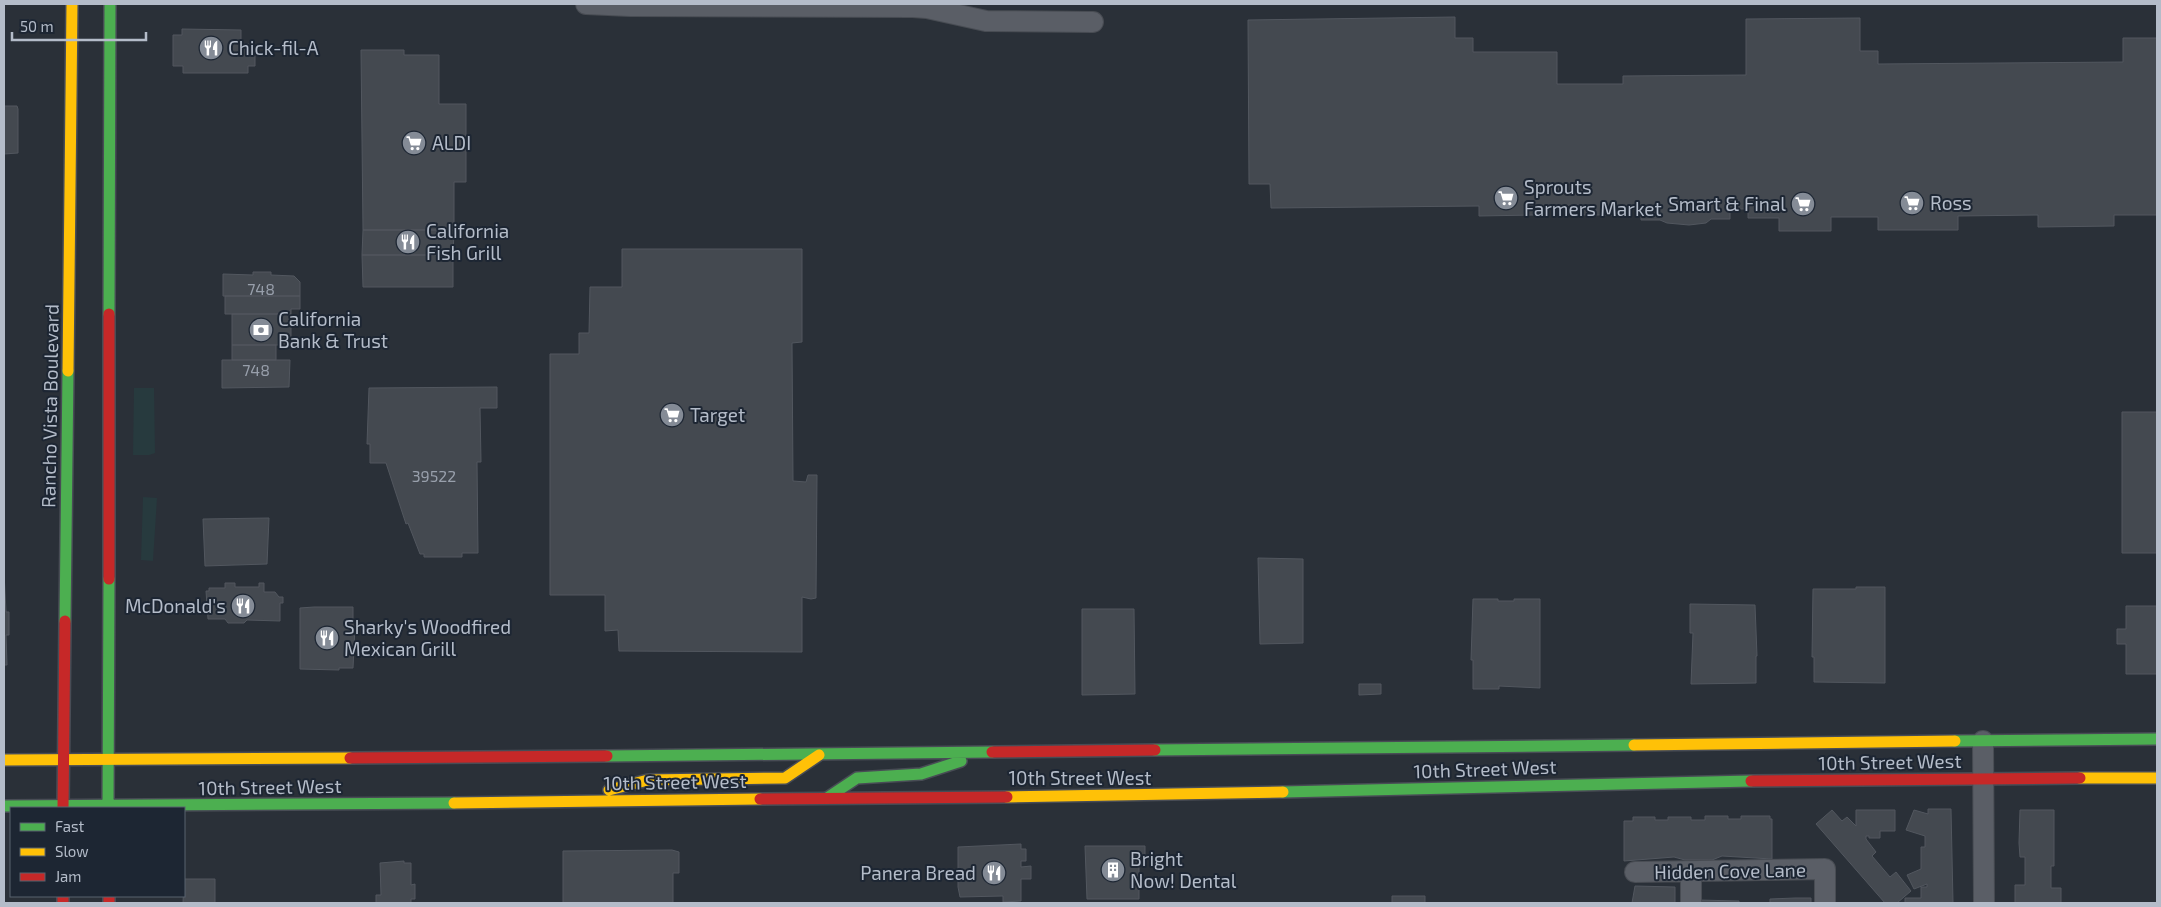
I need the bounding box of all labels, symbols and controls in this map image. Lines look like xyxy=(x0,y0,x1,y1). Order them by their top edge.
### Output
scale bar xyxy=(12,10,146,42)
text: 50 m xyxy=(20,17,54,35)
restaurant icon: Chick-fil-A xyxy=(198,35,224,61)
place label: Chick-fil-A xyxy=(228,36,319,59)
supermarket icon: ALDI xyxy=(401,130,427,156)
place label: ALDI xyxy=(432,131,471,154)
place label: Sprouts Farmers Market xyxy=(1524,175,1662,220)
supermarket icon: Sprouts Farmers Market xyxy=(1493,185,1519,211)
supermarket icon: Ross xyxy=(1899,190,1925,216)
supermarket icon: Smart & Final xyxy=(1790,191,1816,217)
place label: Ross xyxy=(1930,191,1972,214)
place label: Smart & Final xyxy=(1668,192,1786,215)
place label: California Fish Grill xyxy=(426,219,509,264)
restaurant icon: California Fish Grill xyxy=(395,229,421,255)
house number: 748 xyxy=(247,279,275,298)
street label: Rancho Vista Boulevard xyxy=(36,304,63,508)
place label: California Bank & Trust xyxy=(278,307,388,352)
bank icon: California Bank & Trust xyxy=(248,317,274,343)
house number: 748 xyxy=(242,360,270,379)
supermarket icon: Target xyxy=(659,402,685,428)
place label: Target xyxy=(690,403,745,426)
house number: 39522 xyxy=(412,466,456,485)
restaurant icon: McDonald's xyxy=(230,593,256,619)
place label: McDonald's xyxy=(125,594,226,617)
place label: Sharky's Woodfired Mexican Grill xyxy=(344,615,511,660)
restaurant icon: Sharky's Woodfired Mexican Grill xyxy=(314,625,340,651)
street label: 10th Street West xyxy=(1818,749,1962,774)
street label: 10th Street West xyxy=(1413,755,1557,782)
street label: 10th Street West xyxy=(1008,766,1152,789)
street label: 10th Street West xyxy=(603,769,747,794)
street label: 10th Street West xyxy=(198,774,342,799)
legend xyxy=(10,807,185,897)
text: Fast xyxy=(55,817,85,835)
text: Slow xyxy=(55,842,89,860)
place label: Bright Now! Dental xyxy=(1130,847,1237,892)
building icon: Bright Now! Dental xyxy=(1100,857,1126,883)
street label: Hidden Cove Lane xyxy=(1654,858,1806,883)
restaurant icon: Panera Bread xyxy=(981,860,1007,886)
place label: Panera Bread xyxy=(860,861,976,884)
text: Jam xyxy=(55,867,81,885)

